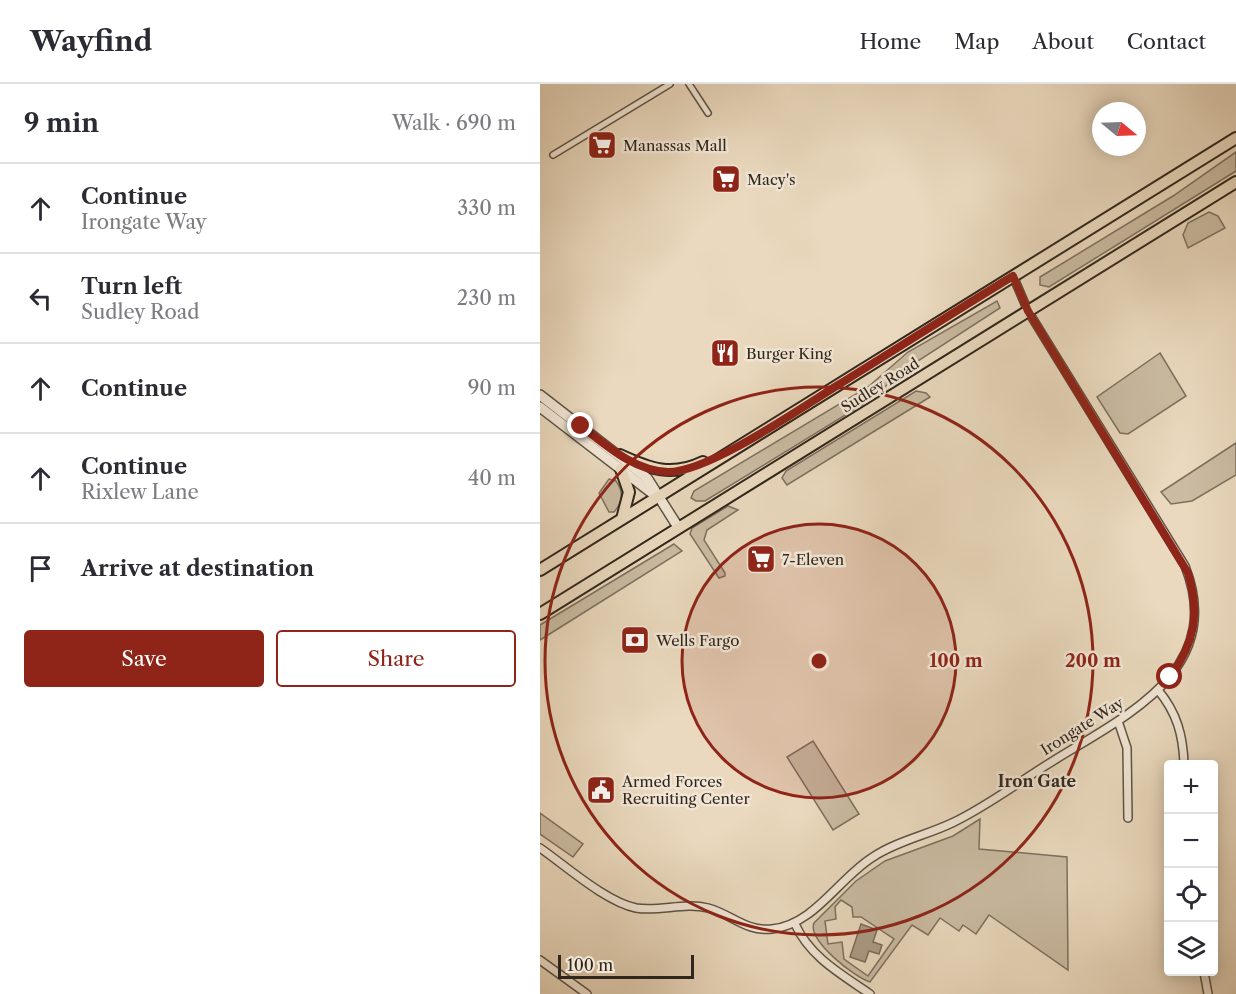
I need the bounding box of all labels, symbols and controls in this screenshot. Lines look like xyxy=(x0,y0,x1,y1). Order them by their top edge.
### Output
text: Wayfind xyxy=(30,24,152,58)
text: Home xyxy=(860,29,921,54)
text: Map xyxy=(954,29,999,54)
text: About xyxy=(1032,29,1094,54)
text: Contact xyxy=(1127,29,1206,54)
north arrow xyxy=(1092,102,1146,156)
text: 9 min xyxy=(24,107,99,139)
text: Walk · 690 m xyxy=(392,111,516,135)
supermarket icon: Manassas Mall xyxy=(586,129,618,161)
place label: Manassas Mall xyxy=(623,136,727,155)
supermarket icon: Macy's xyxy=(710,163,742,195)
place label: Macy's xyxy=(747,170,796,189)
text: Continue xyxy=(81,183,187,210)
icon: ahead xyxy=(24,192,57,225)
text: 330 m xyxy=(457,196,516,220)
text: Irongate Way xyxy=(81,210,207,234)
text: Turn left xyxy=(81,273,182,300)
icon: left xyxy=(24,282,57,315)
text: 230 m xyxy=(457,286,516,310)
text: Sudley Road xyxy=(81,300,200,324)
restaurant icon: Burger King xyxy=(709,337,741,369)
place label: Burger King xyxy=(746,344,832,363)
street label: Sudley Road xyxy=(837,353,923,417)
icon: ahead xyxy=(24,372,57,405)
text: Continue xyxy=(81,375,187,402)
text: 90 m xyxy=(468,376,516,400)
route end xyxy=(567,412,593,438)
text: Continue xyxy=(81,453,187,480)
icon: ahead xyxy=(24,462,57,495)
text: 40 m xyxy=(468,466,516,490)
text: Rixlew Lane xyxy=(81,480,199,504)
supermarket icon: 7-Eleven xyxy=(745,543,777,575)
place label: 7-Eleven xyxy=(782,550,845,569)
icon: arrive xyxy=(24,552,57,585)
text: Arrive at destination xyxy=(81,555,314,582)
bank icon: Wells Fargo xyxy=(619,624,651,656)
button: Save xyxy=(24,630,264,687)
button: Share xyxy=(276,630,516,687)
place label: Wells Fargo xyxy=(655,631,739,650)
text: 100 m xyxy=(929,650,983,672)
text: 200 m xyxy=(1065,650,1121,672)
centre of rings xyxy=(809,651,829,671)
route start xyxy=(1156,663,1182,689)
street label: Irongate Way xyxy=(1037,693,1128,759)
map controls xyxy=(1164,760,1218,976)
button: + xyxy=(1164,760,1218,814)
district label: Iron Gate xyxy=(998,771,1077,791)
place label: Armed Forces Recruiting Center xyxy=(621,772,751,808)
public building icon: Armed Forces Recruiting Center xyxy=(585,774,617,806)
button: − xyxy=(1164,814,1218,868)
button: locate xyxy=(1164,868,1218,922)
button: layers xyxy=(1164,922,1218,976)
scale bar xyxy=(558,952,694,980)
text: 100 m xyxy=(567,955,613,975)

